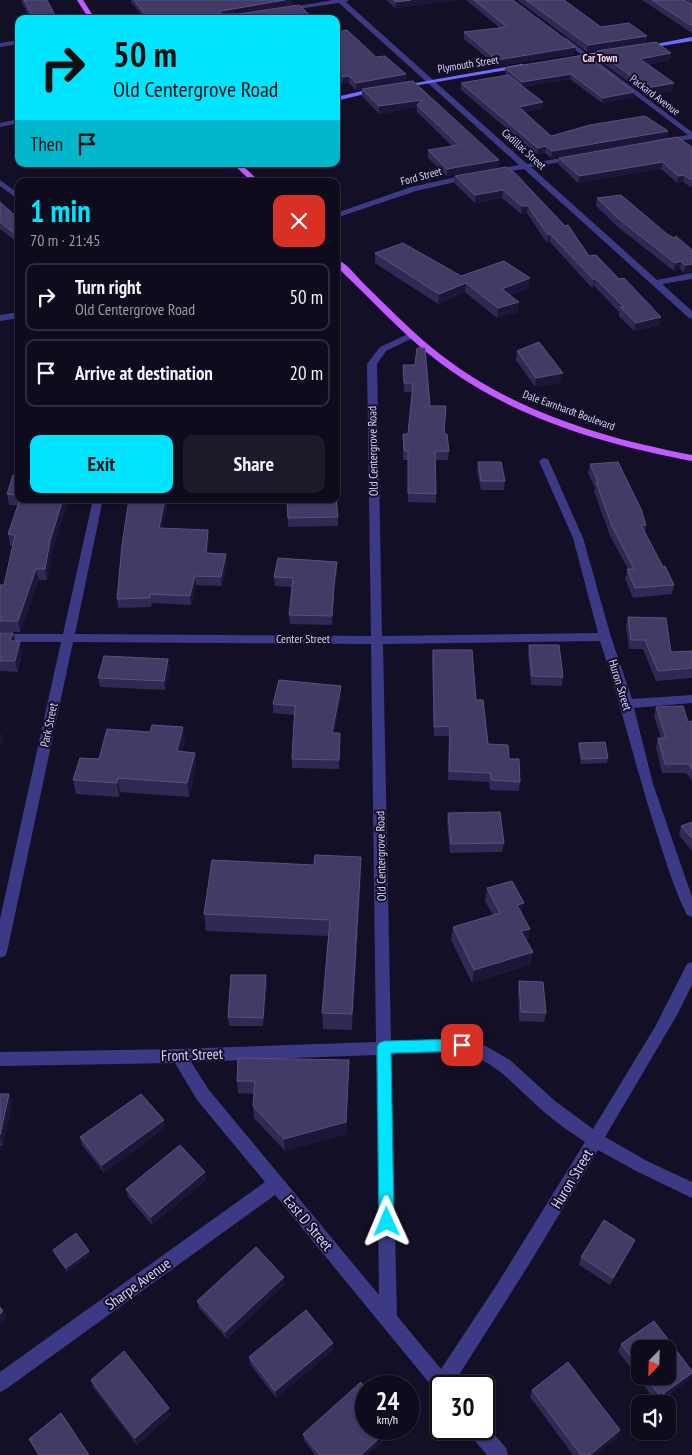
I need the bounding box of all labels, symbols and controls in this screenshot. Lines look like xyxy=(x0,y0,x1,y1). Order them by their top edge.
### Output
text: 50 m xyxy=(113,31,177,77)
icon: right xyxy=(30,35,95,100)
district label: Car Town xyxy=(582,51,618,65)
street label: Plymouth Street xyxy=(437,52,499,76)
street label: Packard Avenue xyxy=(627,72,683,119)
text: Old Centergrove Road xyxy=(113,75,278,103)
street label: Cadillac Street xyxy=(499,125,549,173)
icon: arrive xyxy=(73,130,101,158)
text: Then xyxy=(30,132,63,156)
street label: Ford Street xyxy=(399,164,443,188)
text: 1 min xyxy=(30,191,91,230)
button: close xyxy=(273,195,325,247)
text: 70 m · 21:45 xyxy=(30,230,101,250)
text: Turn right xyxy=(75,275,141,299)
icon: right xyxy=(32,283,60,311)
text: 50 m xyxy=(290,285,323,309)
text: Old Centergrove Road xyxy=(75,299,195,319)
icon: arrive xyxy=(32,359,60,387)
text: Arrive at destination xyxy=(75,361,213,385)
text: 20 m xyxy=(290,361,323,385)
street label: Dale Earnhardt Boulevard xyxy=(521,387,617,433)
street label: Old Centergrove Road xyxy=(364,406,381,496)
button: Exit xyxy=(30,435,173,493)
button: Share xyxy=(183,435,325,493)
street label: Center Street xyxy=(276,631,331,646)
street label: Huron Street xyxy=(606,657,636,713)
street label: Park Street xyxy=(37,701,61,748)
street label: Old Centergrove Road xyxy=(372,811,389,901)
pin xyxy=(441,1024,483,1066)
icon: arrive xyxy=(448,1031,476,1059)
street label: Front Street xyxy=(161,1044,223,1065)
street label: Huron Street xyxy=(546,1146,597,1212)
street label: East D Street xyxy=(280,1191,337,1254)
position arrow xyxy=(360,1195,412,1247)
street label: Sharpe Avenue xyxy=(101,1253,174,1314)
north arrow xyxy=(631,1340,676,1385)
map controls xyxy=(631,1340,676,1440)
speed limit sign: 30 xyxy=(430,1375,495,1440)
text: 24 xyxy=(376,1385,399,1417)
button: sound xyxy=(631,1395,676,1440)
text: km/h xyxy=(377,1412,398,1427)

